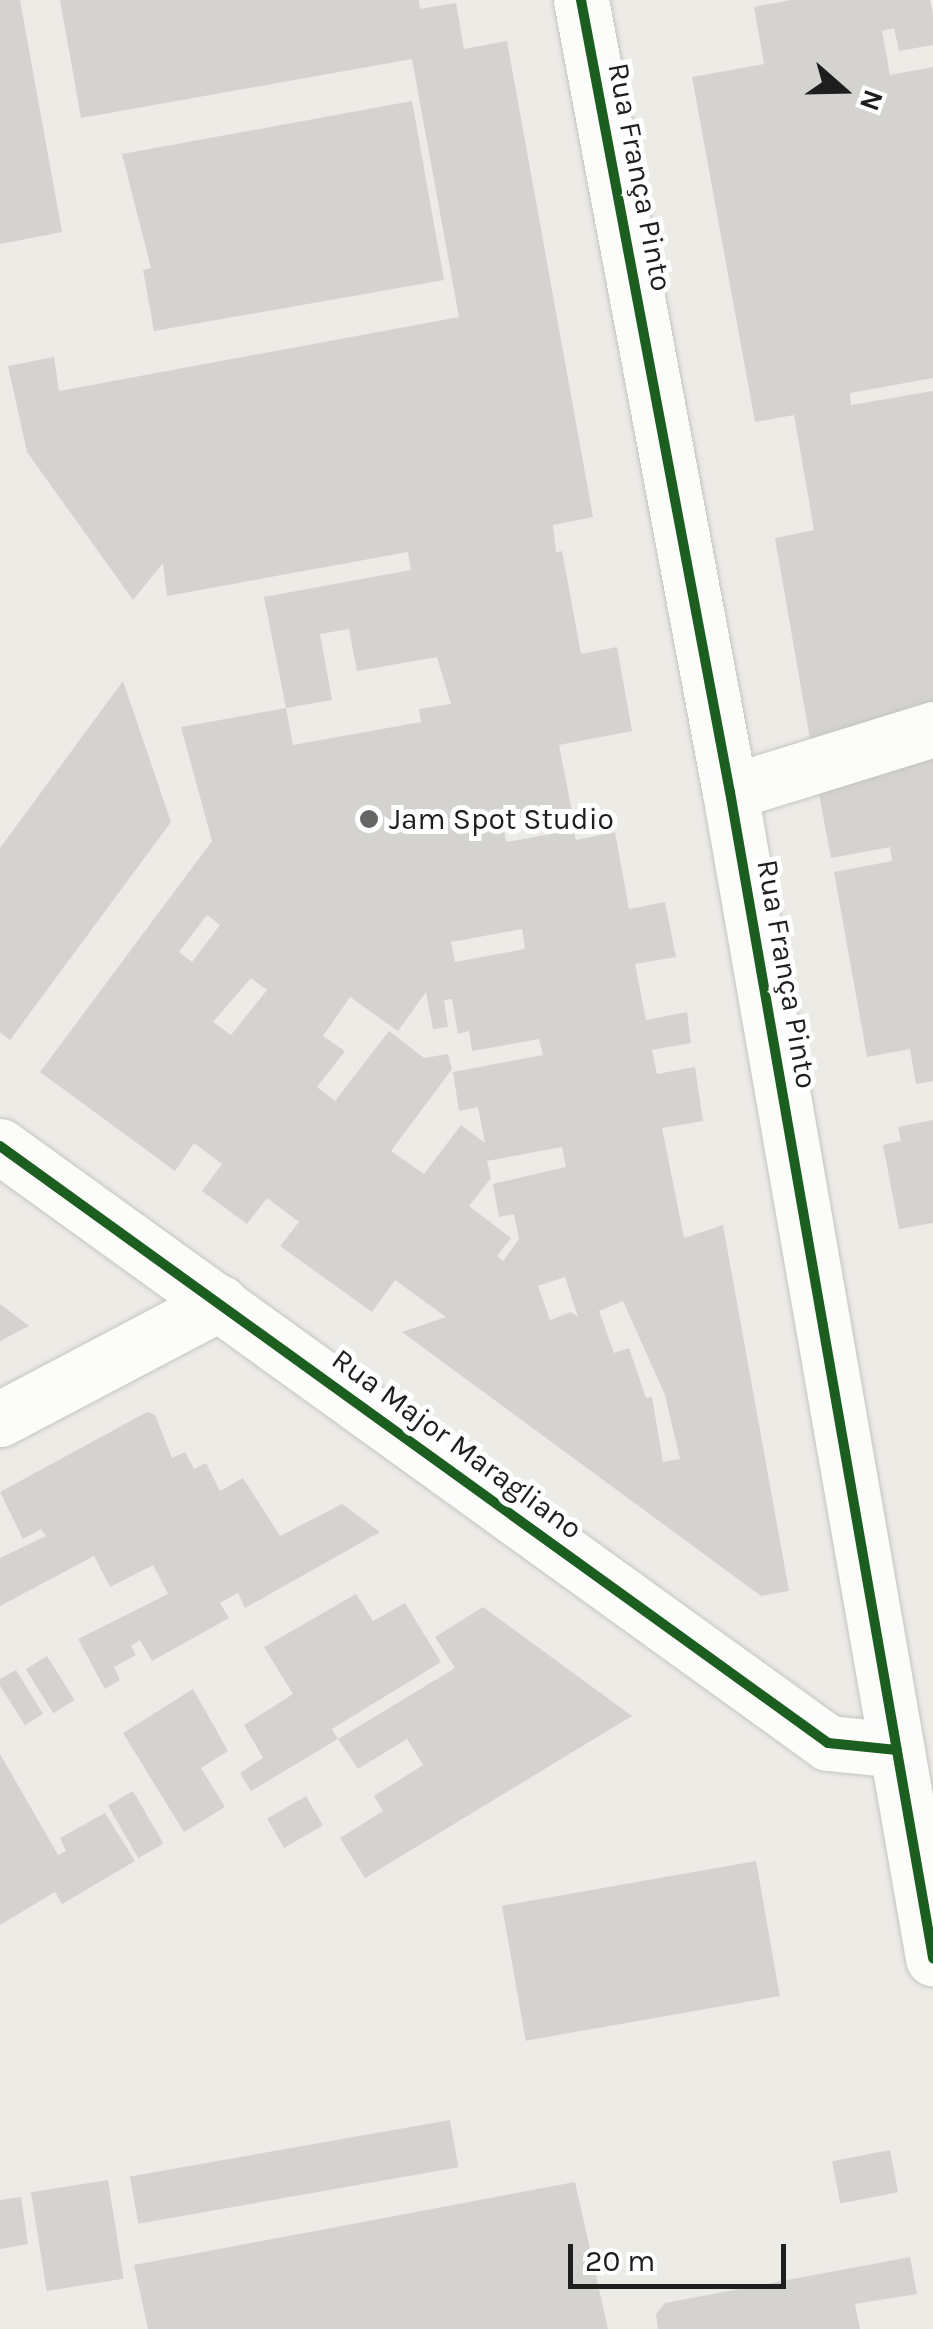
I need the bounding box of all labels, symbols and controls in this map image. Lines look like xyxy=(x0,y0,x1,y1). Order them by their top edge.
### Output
north arrow xyxy=(793,40,893,140)
street label: Rua França Pinto xyxy=(600,60,680,294)
text: N xyxy=(853,85,891,116)
place label: Jam Spot Studio xyxy=(389,801,614,837)
marker: Jam Spot Studio xyxy=(358,808,380,830)
street label: Rua França Pinto xyxy=(749,857,825,1091)
street label: Rua Major Maragliano xyxy=(325,1341,589,1547)
scale bar xyxy=(573,2224,790,2286)
text: 20 m xyxy=(585,2243,655,2279)

